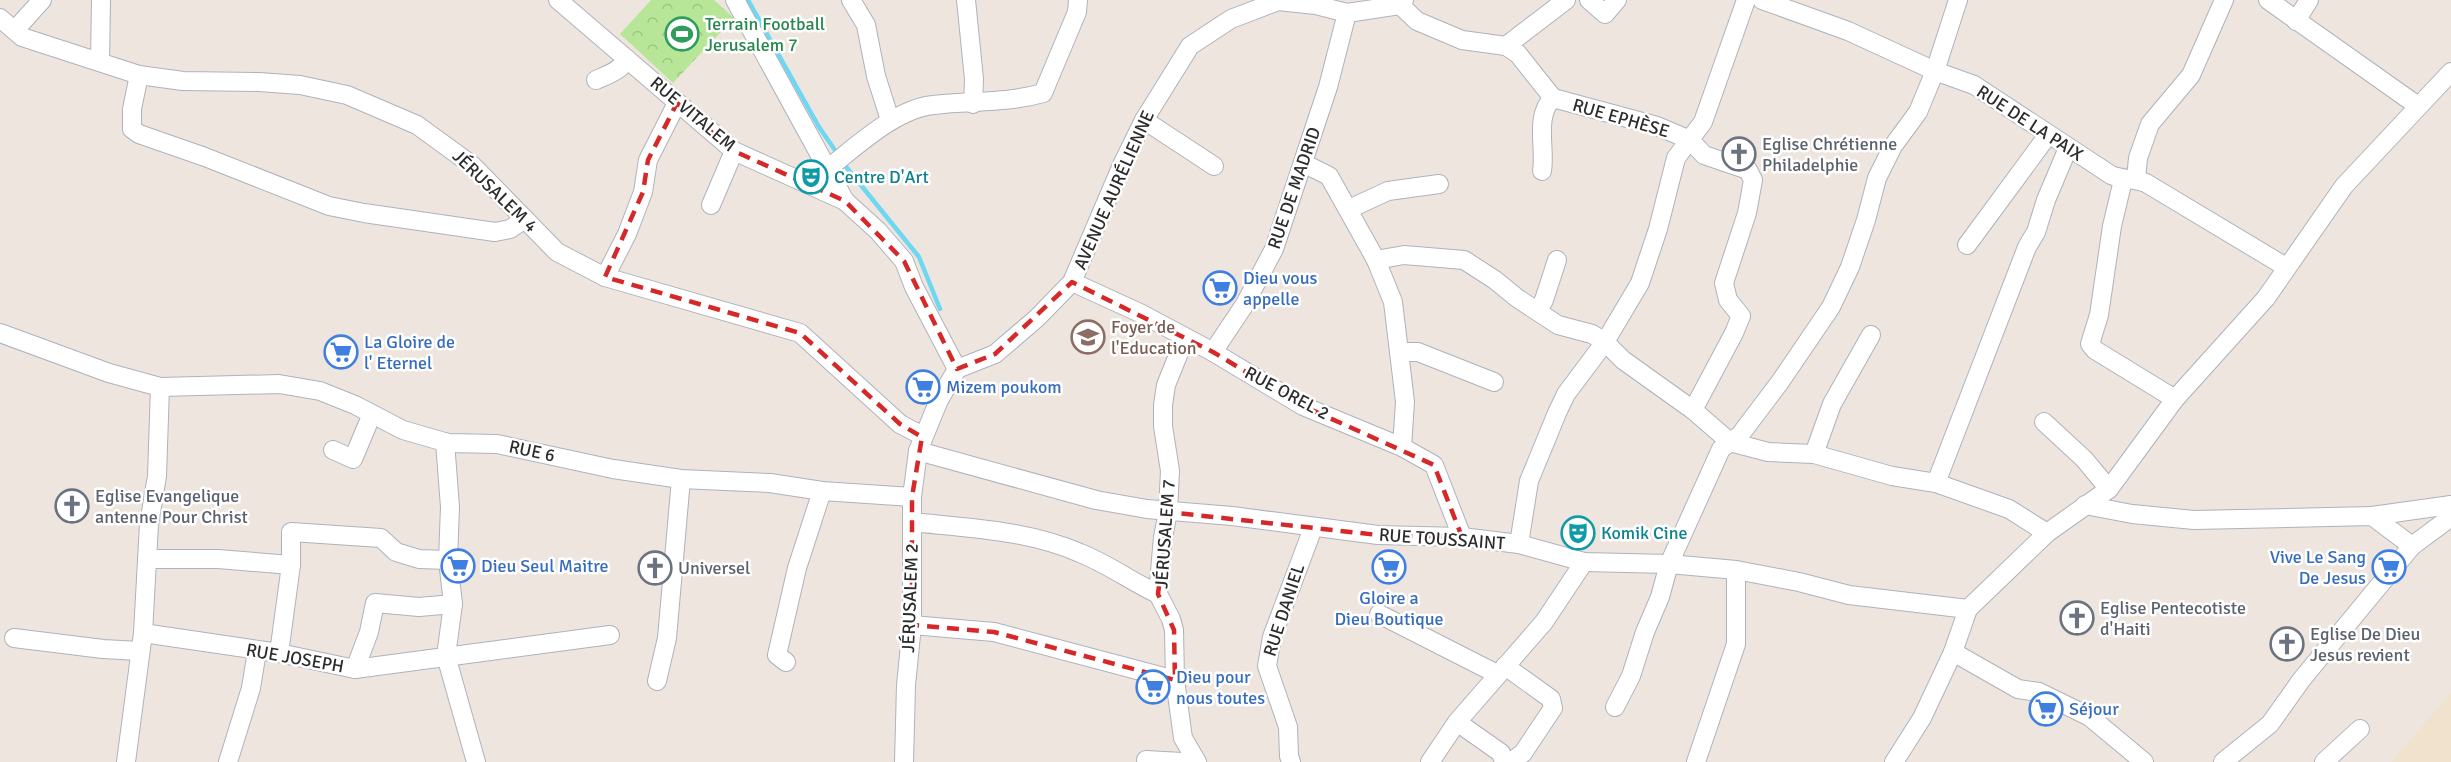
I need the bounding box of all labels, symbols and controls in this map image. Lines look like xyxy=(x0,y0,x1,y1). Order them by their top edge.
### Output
place label: Terrain Football Jerusalem 7 xyxy=(705,13,825,56)
sports icon: Terrain Football Jerusalem 7 xyxy=(664,16,700,52)
street label: RUE VITALEM xyxy=(646,72,740,156)
street label: RUE DE LA PAIX xyxy=(1973,80,2088,166)
street label: RUE EPHÈSE xyxy=(1570,94,1672,142)
street label: AVENUE AURÉLIENNE xyxy=(1069,107,1159,273)
street label: RUE DE MADRID xyxy=(1263,124,1325,252)
place label: Eglise Chrétienne Philadelphie xyxy=(1762,133,1897,176)
church icon: Eglise Chrétienne Philadelphie xyxy=(1721,136,1757,172)
street label: JÉRUSALEM 4 xyxy=(448,145,542,237)
theatre icon: Centre D'Art xyxy=(793,159,829,195)
place label: Centre D'Art xyxy=(834,166,929,188)
place label: Dieu vous appelle xyxy=(1243,267,1318,310)
supermarket icon: Dieu vous appelle xyxy=(1202,270,1238,306)
place label: Foyer de l'Education xyxy=(1111,316,1197,359)
school or university icon: Foyer de l'Education xyxy=(1070,319,1106,355)
place label: La Gloire de l' Eternel xyxy=(364,331,455,374)
supermarket icon: La Gloire de l' Eternel xyxy=(323,334,359,370)
street label: RUE OREL 2 xyxy=(1241,362,1333,424)
supermarket icon: Mizem poukom xyxy=(905,369,941,405)
place label: Mizem poukom xyxy=(946,376,1062,398)
street label: RUE 6 xyxy=(507,435,557,467)
street label: JÉRUSALEM 7 xyxy=(1150,479,1180,589)
place label: Eglise Evangelique antenne Pour Christ xyxy=(95,485,248,528)
church icon: Eglise Evangelique antenne Pour Christ xyxy=(54,488,90,524)
theatre icon: Komik Cine xyxy=(1560,515,1596,551)
place label: Komik Cine xyxy=(1601,522,1688,544)
street label: RUE TOUSSAINT xyxy=(1378,524,1506,554)
street label: JÉRUSALEM 2 xyxy=(897,543,923,653)
place label: Vive Le Sang De Jesus xyxy=(2270,546,2366,589)
supermarket icon: Dieu Seul Maitre xyxy=(440,548,476,584)
supermarket icon: Gloire a Dieu Boutique xyxy=(1371,549,1407,585)
supermarket icon: Vive Le Sang De Jesus xyxy=(2371,549,2407,585)
church icon: Universel xyxy=(637,550,673,586)
place label: Dieu Seul Maitre xyxy=(481,555,609,577)
place label: Universel xyxy=(678,557,750,579)
street label: RUE DANIEL xyxy=(1259,561,1309,659)
place label: Gloire a Dieu Boutique xyxy=(1334,587,1444,630)
place label: Eglise Pentecotiste d'Haiti xyxy=(2100,597,2246,640)
church icon: Eglise Pentecotiste d'Haiti xyxy=(2059,600,2095,636)
place label: Eglise De Dieu Jesus revient xyxy=(2310,623,2420,666)
church icon: Eglise De Dieu Jesus revient xyxy=(2269,626,2305,662)
street label: RUE JOSEPH xyxy=(244,639,346,677)
place label: Dieu pour nous toutes xyxy=(1176,666,1265,709)
supermarket icon: Dieu pour nous toutes xyxy=(1135,669,1171,705)
supermarket icon: Séjour xyxy=(2028,691,2064,727)
place label: Séjour xyxy=(2069,698,2119,720)

